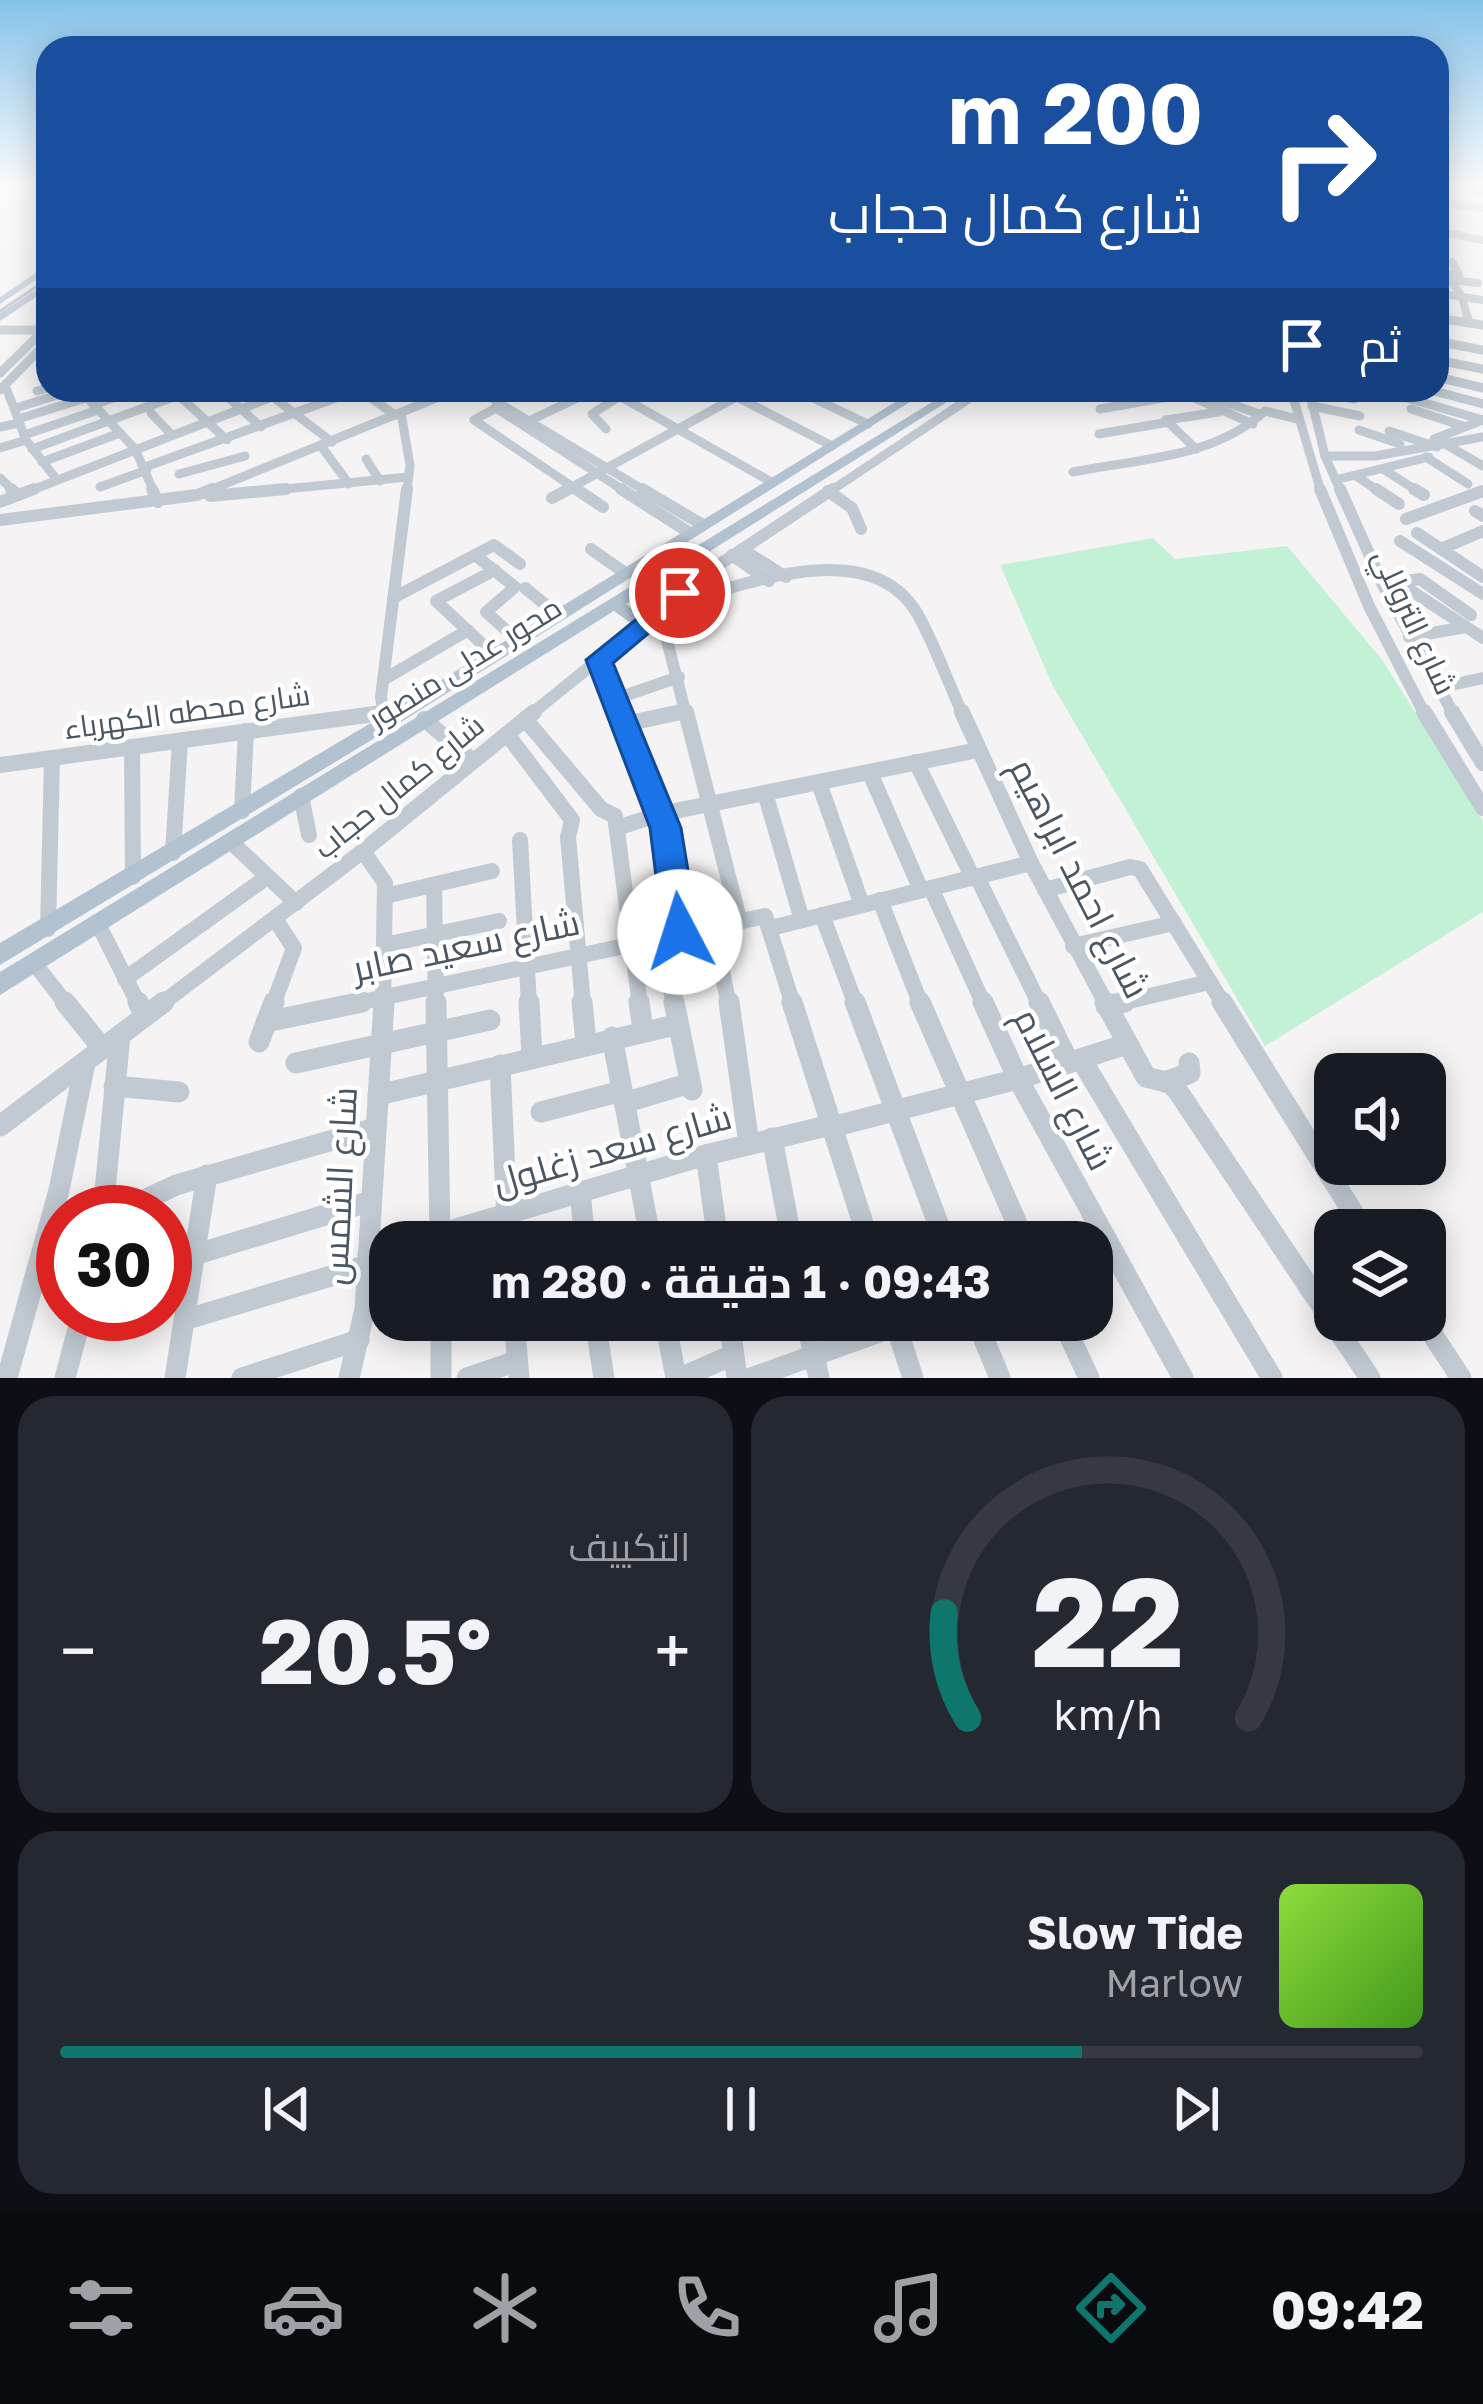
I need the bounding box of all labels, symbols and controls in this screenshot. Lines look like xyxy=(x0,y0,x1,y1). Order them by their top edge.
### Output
text: 200 m xyxy=(948,62,1203,162)
icon: right xyxy=(1245,84,1401,240)
text: شارع كمال حجاب xyxy=(828,180,1203,245)
icon: arrive xyxy=(1269,312,1335,378)
text: ثم xyxy=(1359,318,1401,372)
pin xyxy=(629,542,731,644)
street label: شارع التروللي xyxy=(1360,543,1464,702)
icon: arrive xyxy=(647,560,713,626)
street label: محور عدلى منصور xyxy=(360,588,568,738)
street label: شارع محطه الكهرباء xyxy=(61,676,313,749)
street label: شارع كمال حجاب xyxy=(306,707,493,868)
street label: شارع احمد ابراهيم xyxy=(998,751,1159,1007)
position arrow xyxy=(617,869,743,995)
street label: شارع سعيد صابر xyxy=(347,899,584,994)
street label: شارع السلام xyxy=(1002,1001,1124,1179)
map controls xyxy=(1314,1053,1446,1341)
button: sound xyxy=(1314,1053,1446,1185)
street label: شارع الشمس xyxy=(312,1086,369,1286)
street label: شارع سعد زغلول xyxy=(488,1094,737,1207)
speed limit sign: 30 xyxy=(36,1185,192,1341)
button: layers xyxy=(1314,1209,1446,1341)
text: 09:43 · 1 دقيقة · 280 m xyxy=(491,1254,991,1308)
text: التكييف xyxy=(568,1523,691,1570)
text: 22 xyxy=(1032,1545,1184,1694)
text: 20.5° xyxy=(259,1596,491,1704)
text: − xyxy=(60,1610,96,1690)
text: + xyxy=(654,1610,690,1690)
text: km/h xyxy=(1053,1687,1162,1738)
text: Slow Tide xyxy=(1027,1905,1243,1959)
text: Marlow xyxy=(1106,1959,1243,2006)
icon: previous xyxy=(254,2076,320,2142)
icon: pause xyxy=(708,2076,774,2142)
icon: next xyxy=(1163,2076,1229,2142)
icon: filters xyxy=(59,2266,143,2350)
icon: car xyxy=(261,2266,345,2350)
icon: climate xyxy=(463,2266,547,2350)
icon: phone xyxy=(665,2266,749,2350)
icon: music xyxy=(867,2266,951,2350)
icon: directions xyxy=(1069,2266,1153,2350)
text: 09:42 xyxy=(1271,2276,1424,2341)

